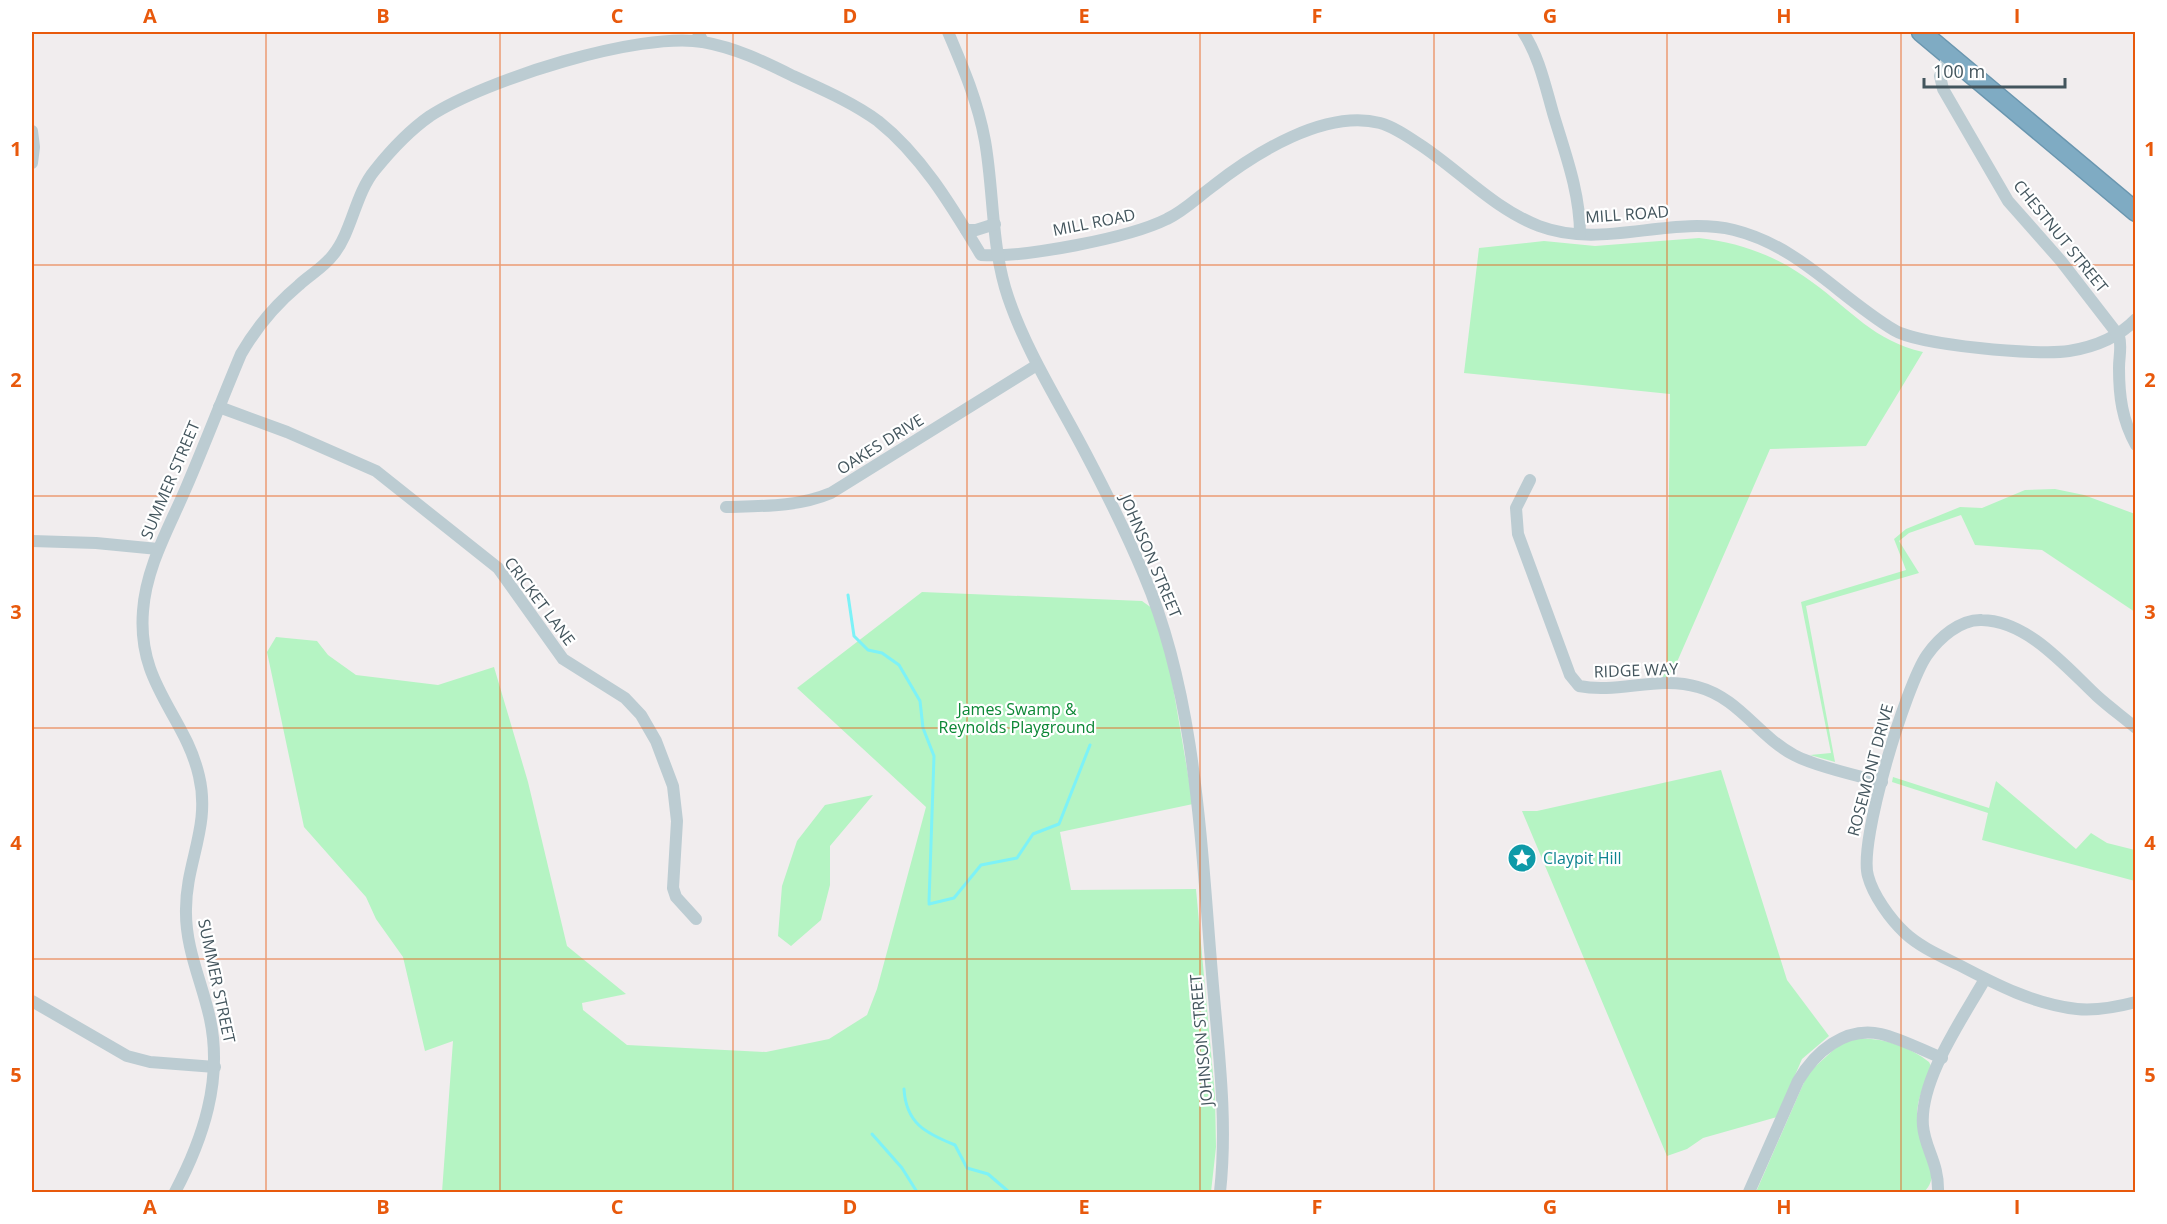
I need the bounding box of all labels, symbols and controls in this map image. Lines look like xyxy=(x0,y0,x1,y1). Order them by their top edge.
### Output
text: A xyxy=(143,2,157,29)
text: B xyxy=(376,2,390,29)
text: C xyxy=(611,2,624,29)
text: D xyxy=(843,2,857,29)
text: E xyxy=(1078,2,1090,29)
text: F xyxy=(1312,2,1322,29)
text: G xyxy=(1543,2,1557,29)
text: H xyxy=(1776,2,1792,29)
text: I xyxy=(2014,2,2020,29)
scale bar xyxy=(1924,51,2065,89)
text: 100 m xyxy=(1933,59,1985,83)
text: 1 xyxy=(10,135,22,162)
text: 1 xyxy=(2144,135,2156,162)
street label: CHESTNUT STREET xyxy=(2009,175,2113,297)
street label: MILL ROAD xyxy=(1584,200,1670,228)
street label: MILL ROAD xyxy=(1051,203,1137,241)
text: 2 xyxy=(10,366,22,393)
text: 2 xyxy=(2144,366,2156,393)
street label: OAKES DRIVE xyxy=(832,409,928,479)
street label: SUMMER STREET xyxy=(135,417,205,542)
street label: JOHNSON STREET xyxy=(1114,489,1187,621)
street label: CRICKET LANE xyxy=(499,552,581,650)
text: 3 xyxy=(10,598,22,625)
text: 3 xyxy=(2144,598,2156,625)
street label: RIDGE WAY xyxy=(1593,658,1679,682)
park label: James Swamp & Reynolds Playground xyxy=(939,698,1095,738)
street label: ROSEMONT DRIVE xyxy=(1842,701,1898,839)
text: 4 xyxy=(10,829,22,856)
text: 4 xyxy=(2144,829,2156,856)
place icon: Claypit Hill xyxy=(1506,842,1538,874)
place label: Claypit Hill xyxy=(1543,847,1622,869)
street label: SUMMER STREET xyxy=(193,917,241,1045)
street label: JOHNSON STREET xyxy=(1184,973,1218,1109)
text: 5 xyxy=(10,1061,22,1088)
text: 5 xyxy=(2144,1061,2156,1088)
text: A xyxy=(143,1193,157,1220)
text: B xyxy=(376,1193,390,1220)
text: C xyxy=(611,1193,624,1220)
text: D xyxy=(843,1193,857,1220)
text: E xyxy=(1078,1193,1090,1220)
text: F xyxy=(1312,1193,1322,1220)
text: G xyxy=(1543,1193,1557,1220)
text: H xyxy=(1776,1193,1792,1220)
text: I xyxy=(2014,1193,2020,1220)

